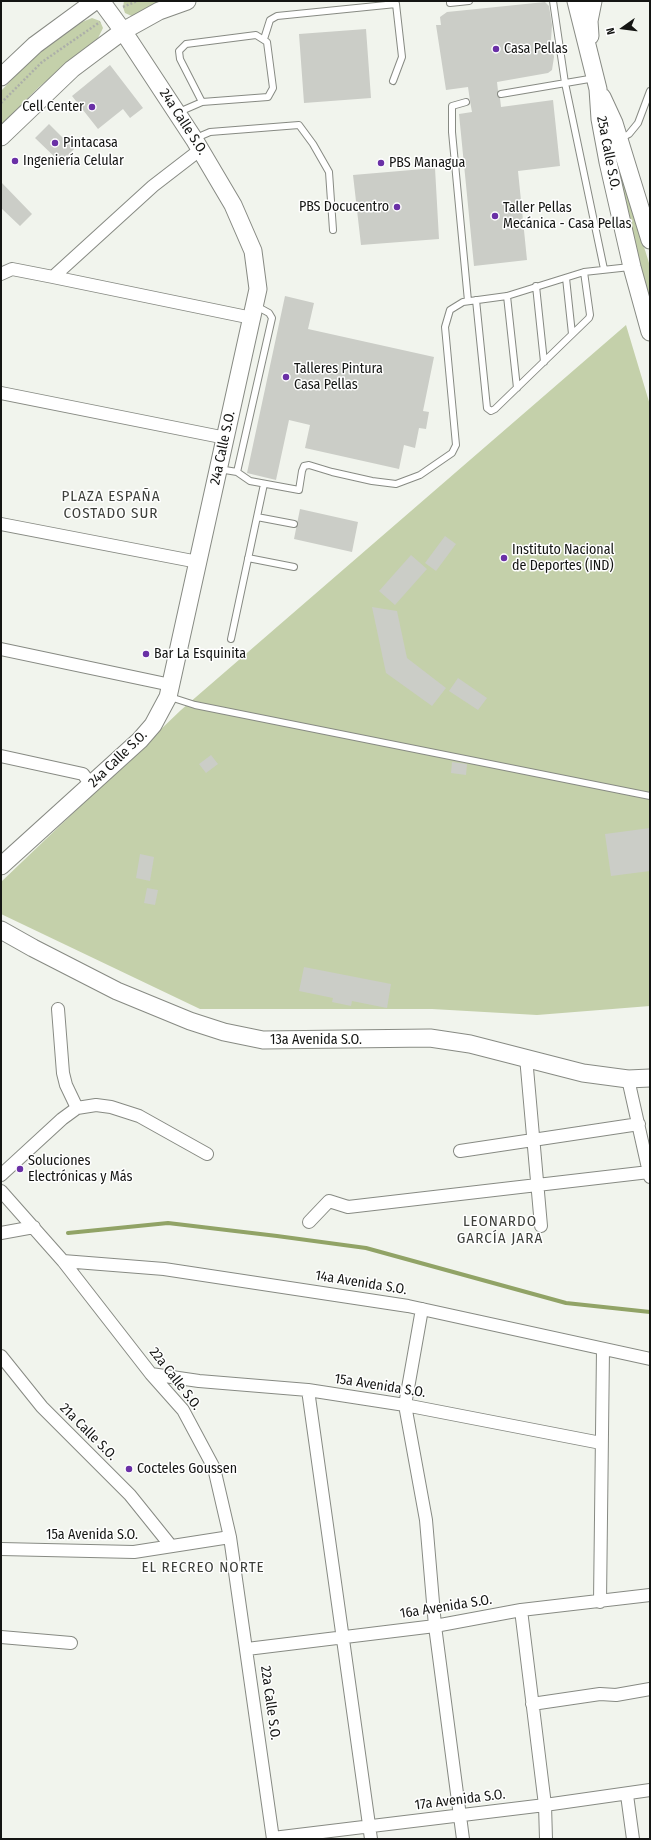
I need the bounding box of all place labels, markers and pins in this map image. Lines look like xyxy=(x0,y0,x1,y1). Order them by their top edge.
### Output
place label: Casa Pellas xyxy=(504,41,568,57)
marker: Casa Pellas xyxy=(491,44,501,54)
place label: Cell Center xyxy=(22,99,84,115)
marker: Cell Center xyxy=(87,102,97,112)
place label: Pintacasa xyxy=(63,135,118,151)
marker: Pintacasa xyxy=(50,138,60,148)
place label: Ingeniería Celular xyxy=(23,153,124,169)
place label: PBS Managua xyxy=(389,155,465,171)
marker: Ingeniería Celular xyxy=(10,156,20,166)
marker: PBS Managua xyxy=(376,158,386,168)
place label: PBS Docucentro xyxy=(299,199,389,215)
place label: Taller Pellas Mecánica - Casa Pellas xyxy=(503,200,632,232)
marker: PBS Docucentro xyxy=(392,202,402,212)
marker: Taller Pellas Mecánica - Casa Pellas xyxy=(490,211,500,221)
place label: Talleres Pintura Casa Pellas xyxy=(294,361,383,394)
marker: Talleres Pintura Casa Pellas xyxy=(281,372,291,382)
place label: Instituto Nacional de Deportes (IND) xyxy=(512,542,614,574)
marker: Instituto Nacional de Deportes (IND) xyxy=(499,553,509,563)
place label: Bar La Esquinita xyxy=(154,646,246,662)
marker: Bar La Esquinita xyxy=(141,649,151,659)
place label: Soluciones Electrónicas y Más xyxy=(28,1153,132,1186)
marker: Soluciones Electrónicas y Más xyxy=(15,1164,25,1174)
place label: Cocteles Goussen xyxy=(137,1461,237,1477)
marker: Cocteles Goussen xyxy=(124,1464,134,1474)

